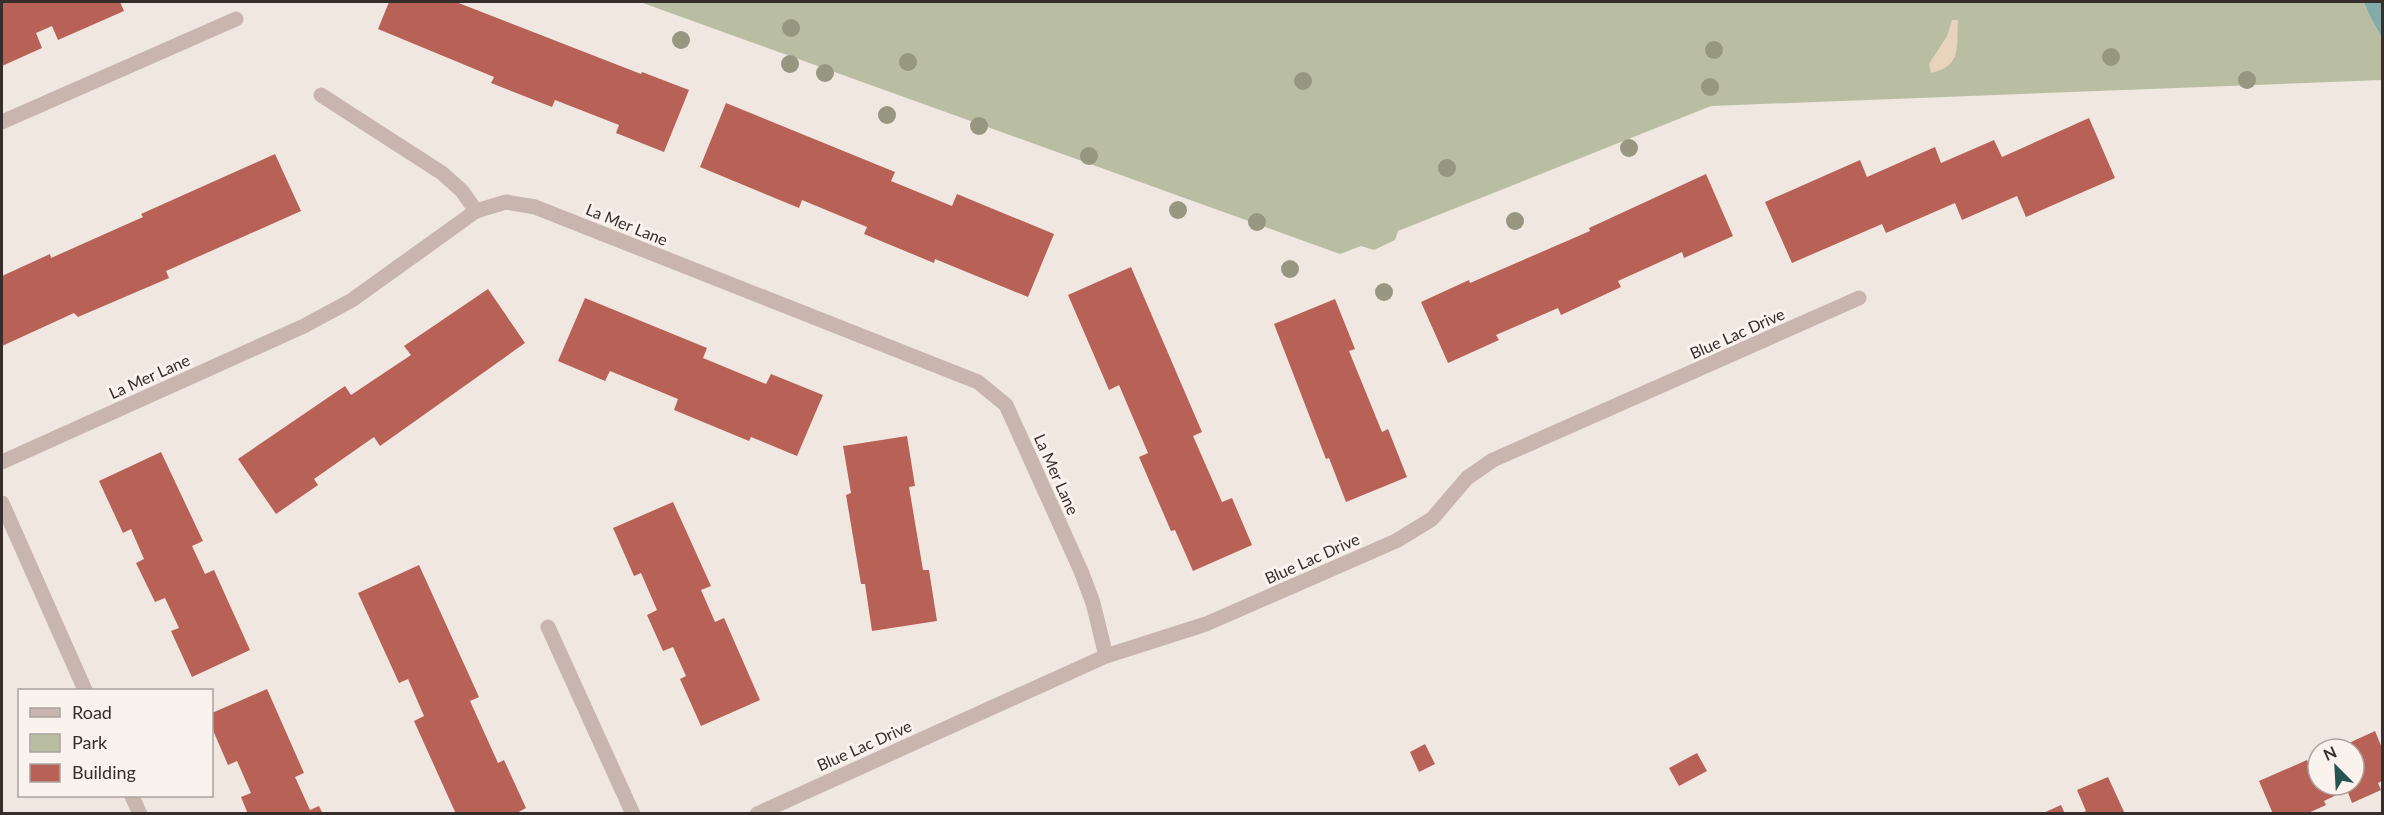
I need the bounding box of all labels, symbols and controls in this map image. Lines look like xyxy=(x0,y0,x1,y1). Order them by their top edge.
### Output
street label: La Mer Lane xyxy=(583,199,671,249)
street label: Blue Lac Drive xyxy=(1687,304,1787,362)
street label: La Mer Lane xyxy=(106,350,192,402)
street label: La Mer Lane xyxy=(1031,431,1083,517)
street label: Blue Lac Drive xyxy=(1262,529,1362,587)
legend xyxy=(18,689,213,797)
text: Road xyxy=(72,701,112,723)
street label: Blue Lac Drive xyxy=(814,716,914,774)
text: Park xyxy=(72,731,108,753)
north arrow xyxy=(2306,737,2366,797)
text: N xyxy=(2320,742,2339,764)
text: Building xyxy=(72,761,136,783)

